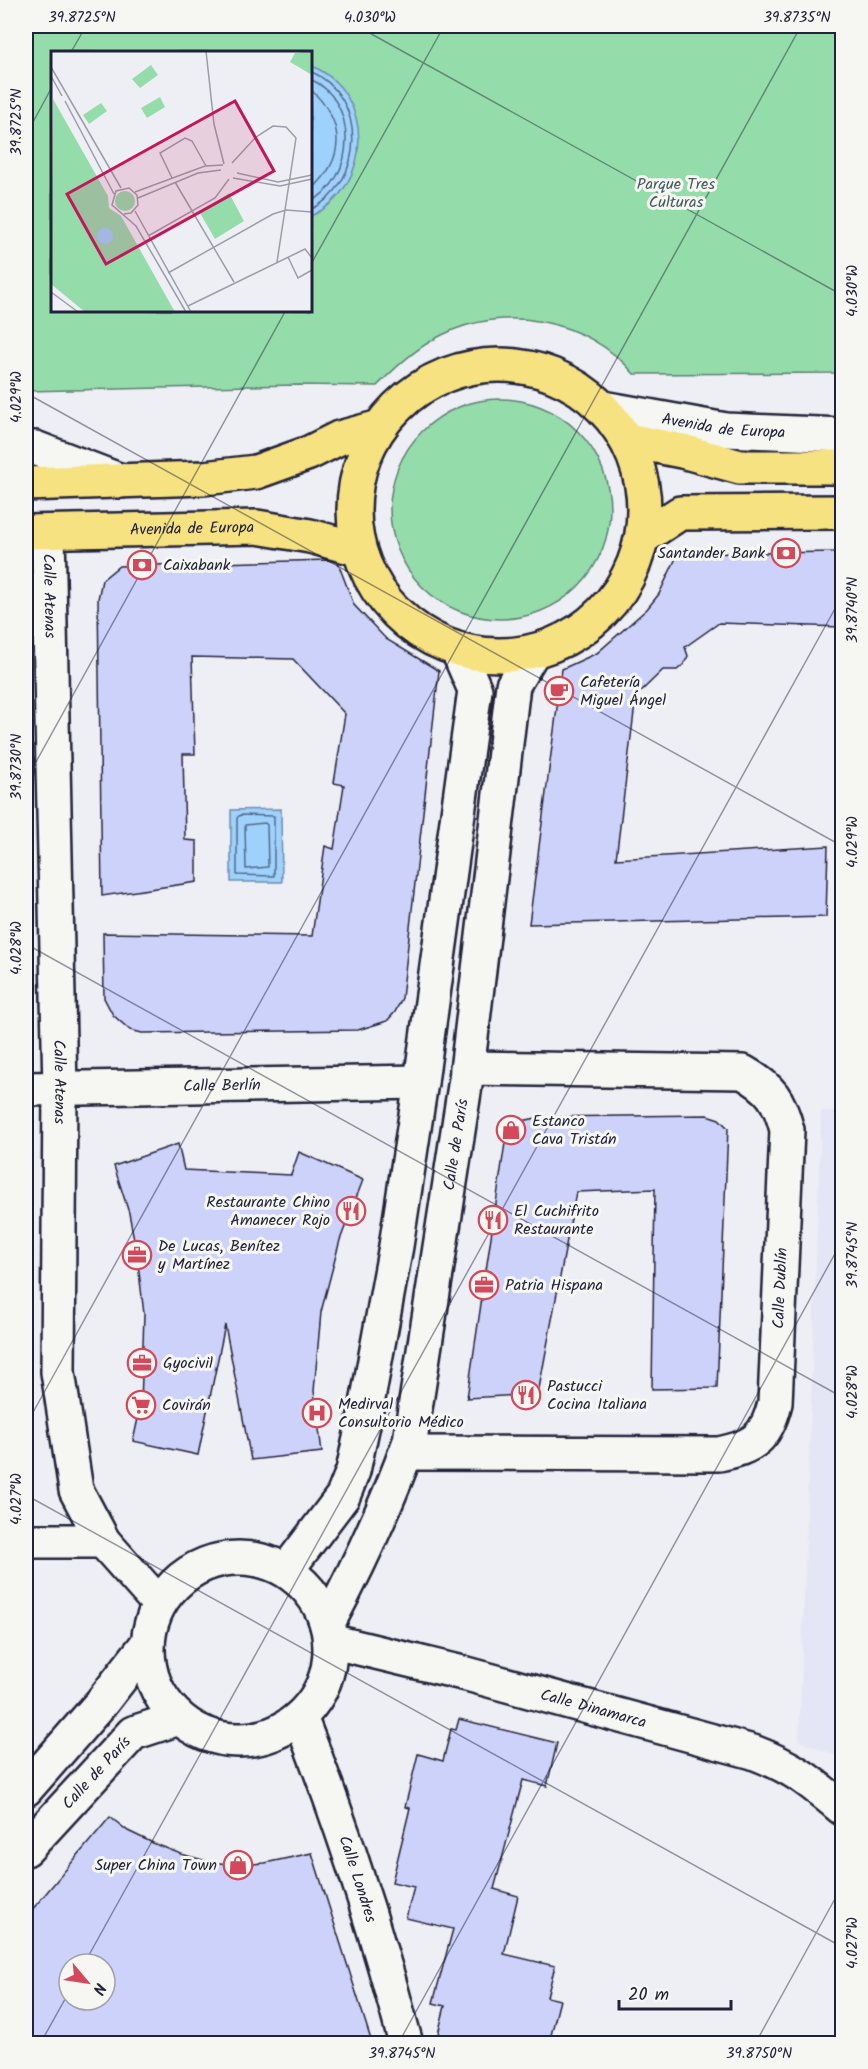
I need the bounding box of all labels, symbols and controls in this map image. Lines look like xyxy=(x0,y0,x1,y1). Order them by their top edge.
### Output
text: 39.8725°N xyxy=(48,6,116,30)
text: 4.030°W xyxy=(344,6,396,30)
text: 39.8735°N xyxy=(763,6,831,30)
inset map xyxy=(51,51,312,312)
text: 39.8725°N xyxy=(5,88,29,156)
park label: Parque Tres Culturas xyxy=(637,172,715,215)
text: 4.030°W xyxy=(841,265,865,317)
text: 4.029°W xyxy=(5,371,29,423)
street label: Avenida de Europa xyxy=(660,406,786,445)
street label: Avenida de Europa xyxy=(130,515,254,542)
bank icon: Santander Bank xyxy=(770,537,802,569)
place label: Santander Bank xyxy=(658,541,765,566)
bank icon: Caixabank xyxy=(126,549,158,581)
street label: Calle Atenas xyxy=(36,553,63,639)
place label: Caixabank xyxy=(163,553,231,578)
text: 39.8740°N xyxy=(841,577,865,643)
place label: Cafetería Miguel Ángel xyxy=(580,670,666,713)
cafe icon: Cafetería Miguel Ángel xyxy=(543,675,575,707)
text: 39.8730°N xyxy=(5,734,29,800)
text: 4.029°W xyxy=(841,816,865,868)
text: 4.028°W xyxy=(5,921,29,975)
street label: Calle Atenas xyxy=(46,1039,73,1124)
street label: Calle Berlín xyxy=(183,1072,261,1099)
street label: Calle de París xyxy=(436,1097,475,1192)
place label: Estanco Cava Tristán xyxy=(532,1109,617,1152)
shop icon: Estanco Cava Tristán xyxy=(495,1114,527,1146)
place label: Restaurante Chino Amanecer Rojo xyxy=(206,1190,330,1233)
restaurant icon: Restaurante Chino Amanecer Rojo xyxy=(335,1195,367,1227)
place label: El Cuchifrito Restaurante xyxy=(514,1199,599,1242)
restaurant icon: El Cuchifrito Restaurante xyxy=(477,1204,509,1236)
text: 39.8745°N xyxy=(841,1222,865,1288)
place label: De Lucas, Benítez y Martínez xyxy=(157,1234,280,1277)
office icon: De Lucas, Benítez y Martínez xyxy=(121,1239,153,1271)
street label: Calle Dublín xyxy=(766,1247,794,1329)
office icon: Patria Hispana xyxy=(468,1269,500,1301)
place label: Patria Hispana xyxy=(505,1273,603,1298)
office icon: Gyocivil xyxy=(126,1347,158,1379)
place label: Gyocivil xyxy=(163,1351,213,1376)
text: 4.028°W xyxy=(841,1365,865,1419)
place label: Pastucci Cocina Italiana xyxy=(547,1374,647,1417)
restaurant icon: Pastucci Cocina Italiana xyxy=(510,1379,542,1411)
supermarket icon: Covirán xyxy=(125,1389,157,1421)
place label: Medirval Consultorio Médico xyxy=(338,1392,464,1435)
place label: Covirán xyxy=(162,1393,211,1418)
hospital icon: Medirval Consultorio Médico xyxy=(301,1397,333,1429)
text: 4.027°W xyxy=(5,1473,29,1525)
street label: Calle Dinamarca xyxy=(538,1682,649,1735)
street label: Calle de París xyxy=(56,1730,137,1815)
street label: Calle Londres xyxy=(332,1832,384,1926)
shop icon: Super China Town xyxy=(222,1849,254,1881)
place label: Super China Town xyxy=(95,1853,217,1878)
text: 4.027°W xyxy=(841,1917,865,1969)
north arrow xyxy=(57,1952,117,2012)
scale bar xyxy=(619,1973,732,2011)
text: N xyxy=(85,1978,112,1999)
text: 20 m xyxy=(628,1981,669,2010)
text: 39.8745°N xyxy=(369,2042,435,2066)
text: 39.8750°N xyxy=(726,2042,792,2066)

